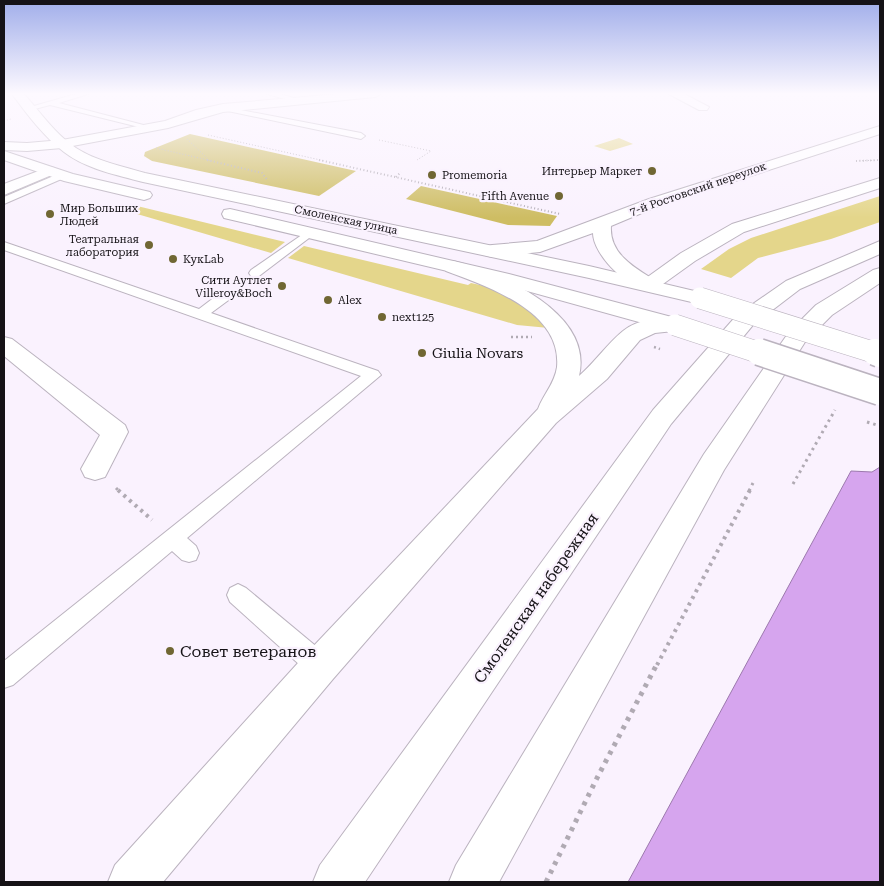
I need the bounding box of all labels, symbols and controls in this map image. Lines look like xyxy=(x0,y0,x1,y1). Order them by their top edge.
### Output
street label: 7-й Ростовский переулок xyxy=(628,159,768,219)
place label: Интерьер Маркет xyxy=(542,165,642,178)
marker: Интерьер Маркет xyxy=(646,165,658,177)
marker: Promemoria xyxy=(426,169,438,181)
place label: Promemoria xyxy=(442,169,507,182)
place label: Fifth Avenue xyxy=(481,190,549,203)
marker: Fifth Avenue xyxy=(553,190,565,202)
place label: Мир Больших Людей xyxy=(60,202,139,228)
street label: Смоленская улица xyxy=(293,203,399,237)
marker: Мир Больших Людей xyxy=(44,208,56,220)
place label: Театральная лаборатория xyxy=(66,233,139,259)
marker: Театральная лаборатория xyxy=(143,239,155,251)
marker: КукLab xyxy=(167,253,179,265)
place label: КукLab xyxy=(183,253,224,266)
place label: Сити Аутлет Villeroy&Boch xyxy=(195,274,272,300)
marker: Сити Аутлет Villeroy&Boch xyxy=(276,280,288,292)
marker: Alex xyxy=(322,294,334,306)
place label: Alex xyxy=(338,294,362,307)
marker: next125 xyxy=(376,311,388,323)
place label: next125 xyxy=(392,311,434,324)
place label: Giulia Novars xyxy=(432,345,523,361)
marker: Giulia Novars xyxy=(416,347,428,359)
street label: Смоленская набережная xyxy=(470,509,602,687)
place label: Совет ветеранов xyxy=(180,642,316,661)
marker: Совет ветеранов xyxy=(164,645,176,657)

